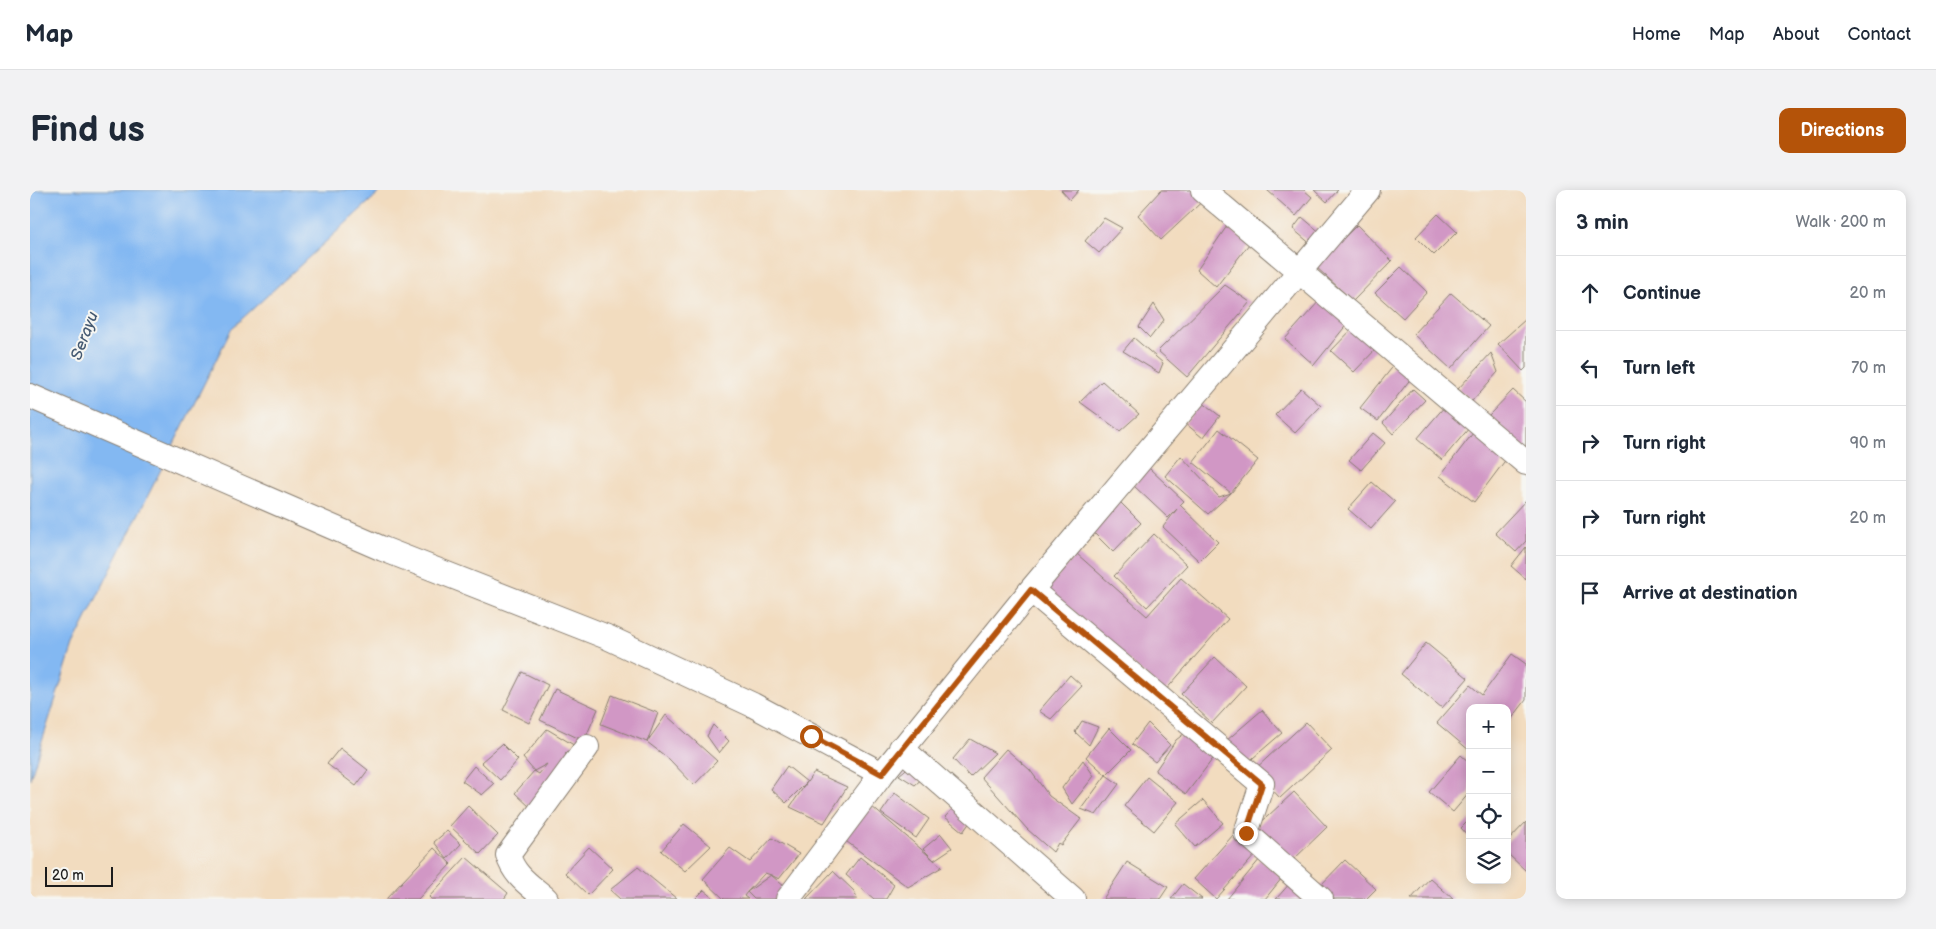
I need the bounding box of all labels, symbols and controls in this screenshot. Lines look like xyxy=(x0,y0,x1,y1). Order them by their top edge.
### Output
text: Map xyxy=(25,20,73,49)
text: Home xyxy=(1632,24,1681,45)
text: Map xyxy=(1709,24,1745,45)
text: About xyxy=(1773,24,1820,45)
text: Contact xyxy=(1848,24,1911,45)
button: Directions xyxy=(1779,108,1906,153)
text: Find us xyxy=(30,109,145,152)
text: 3 min xyxy=(1576,210,1629,235)
text: Walk · 200 m xyxy=(1796,213,1886,232)
icon: ahead xyxy=(1576,279,1604,307)
text: Continue xyxy=(1623,282,1701,305)
text: 20 m xyxy=(1850,284,1886,303)
water label: Serayu xyxy=(67,309,103,363)
icon: left xyxy=(1576,354,1604,382)
text: Turn left xyxy=(1623,357,1695,380)
text: 70 m xyxy=(1851,359,1886,378)
icon: right xyxy=(1576,429,1604,457)
text: Turn right xyxy=(1623,432,1706,455)
text: 90 m xyxy=(1850,434,1886,453)
icon: right xyxy=(1576,504,1604,532)
text: Turn right xyxy=(1623,507,1706,530)
text: 20 m xyxy=(1850,509,1886,528)
icon: arrive xyxy=(1576,579,1604,607)
text: Arrive at destination xyxy=(1623,582,1798,605)
map controls xyxy=(1466,704,1511,884)
button: + xyxy=(1466,704,1511,749)
route start xyxy=(800,725,823,748)
button: − xyxy=(1466,749,1511,794)
button: locate xyxy=(1466,794,1511,839)
route end xyxy=(1235,822,1258,845)
button: layers xyxy=(1466,839,1511,884)
scale bar xyxy=(45,864,112,887)
text: 20 m xyxy=(52,867,84,884)

